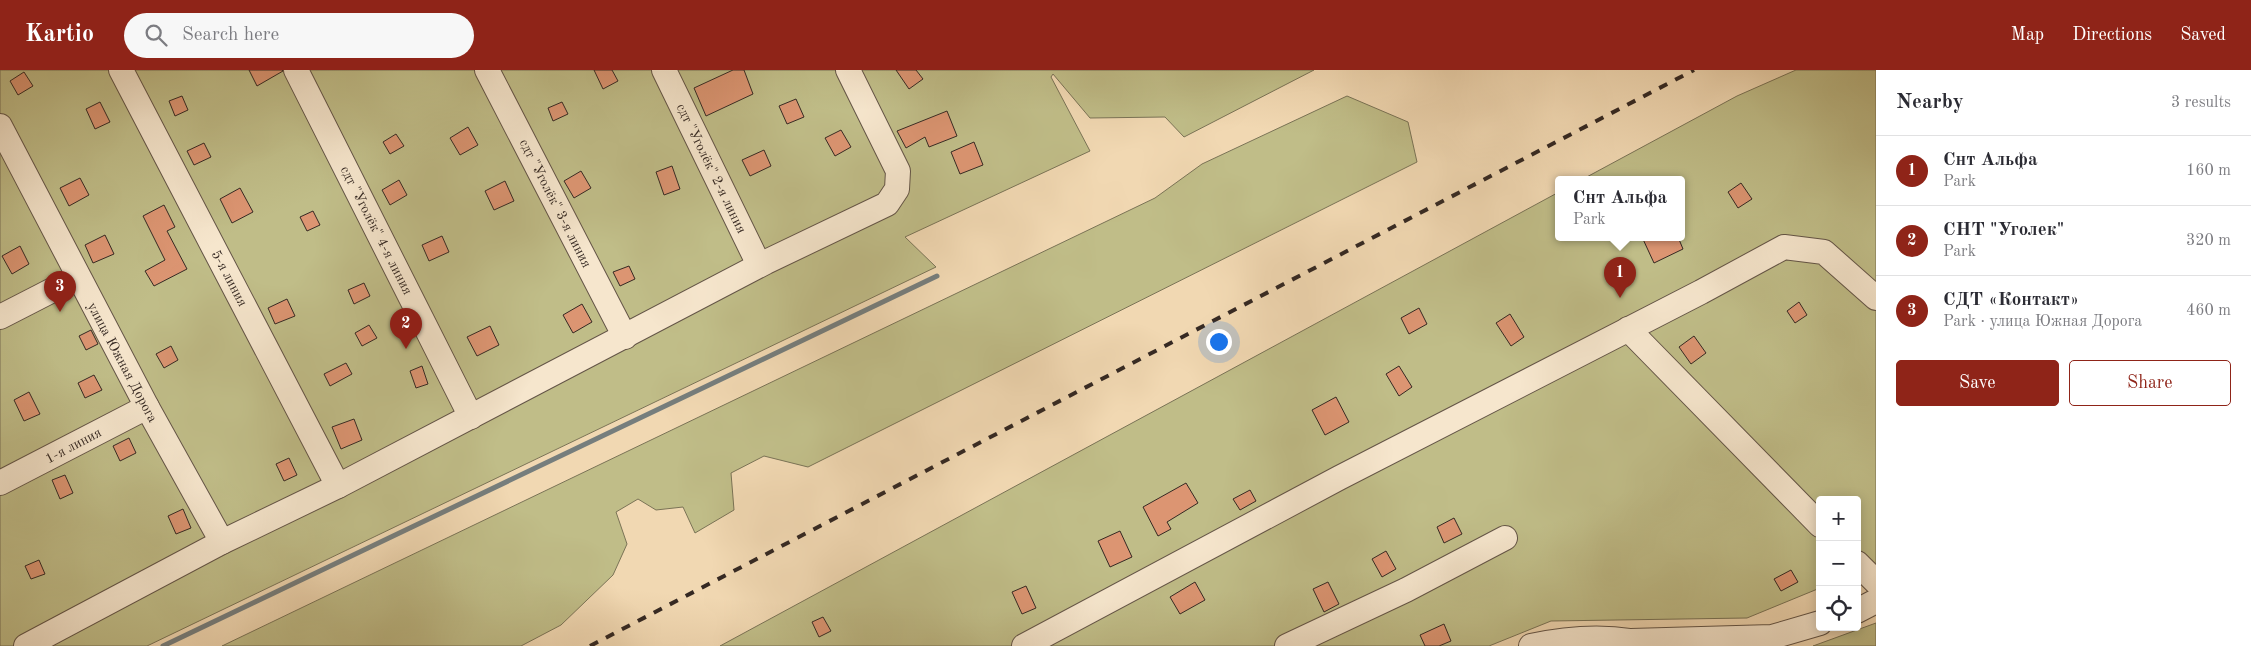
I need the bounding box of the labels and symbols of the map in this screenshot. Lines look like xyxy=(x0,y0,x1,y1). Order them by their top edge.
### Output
street label: сдт "Уголёк" 2-я линия xyxy=(674,101,749,236)
street label: сдт "Уголёк" 3-я линия xyxy=(517,137,594,270)
street label: сдт "Уголёк" 4-я линия xyxy=(338,164,415,297)
street label: 5-я линия xyxy=(208,248,250,309)
pin: 1 xyxy=(1604,257,1636,298)
pin: 3 xyxy=(44,271,76,312)
street label: улица Южная Дорога xyxy=(85,300,160,425)
pin: 2 xyxy=(390,308,422,349)
your location xyxy=(1206,329,1232,355)
street label: 1-я линия xyxy=(43,425,104,467)

